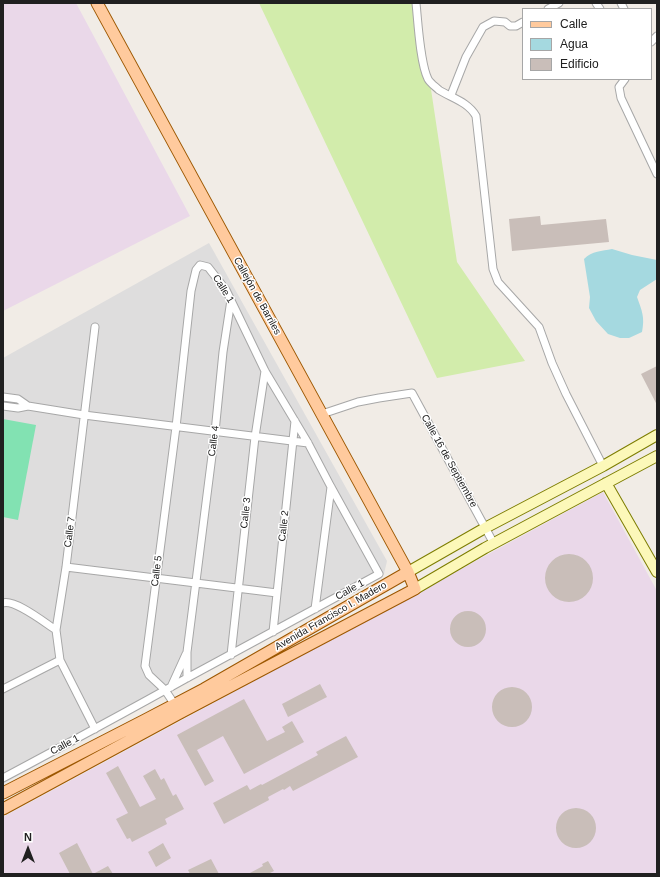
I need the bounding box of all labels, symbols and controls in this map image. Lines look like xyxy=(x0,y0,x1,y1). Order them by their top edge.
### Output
legend xyxy=(522,8,652,80)
text: Calle xyxy=(560,17,587,31)
text: Agua xyxy=(560,37,588,51)
text: Edificio xyxy=(560,57,599,71)
street label: Callejón de Barriles xyxy=(231,255,283,337)
street label: Calle 1 xyxy=(210,273,236,305)
street label: Calle 16 de Septiembre xyxy=(418,412,480,510)
street label: Calle 4 xyxy=(206,425,222,457)
street label: Calle 3 xyxy=(238,497,254,529)
street label: Calle 2 xyxy=(276,510,292,542)
street label: Calle 7 xyxy=(62,516,78,548)
street label: Calle 5 xyxy=(149,555,165,587)
street label: Calle 1 xyxy=(333,577,367,603)
street label: Avenida Francisco I. Madero xyxy=(273,579,389,653)
street label: Calle 1 xyxy=(48,732,82,758)
north arrow xyxy=(8,829,48,869)
text: N xyxy=(24,831,32,843)

